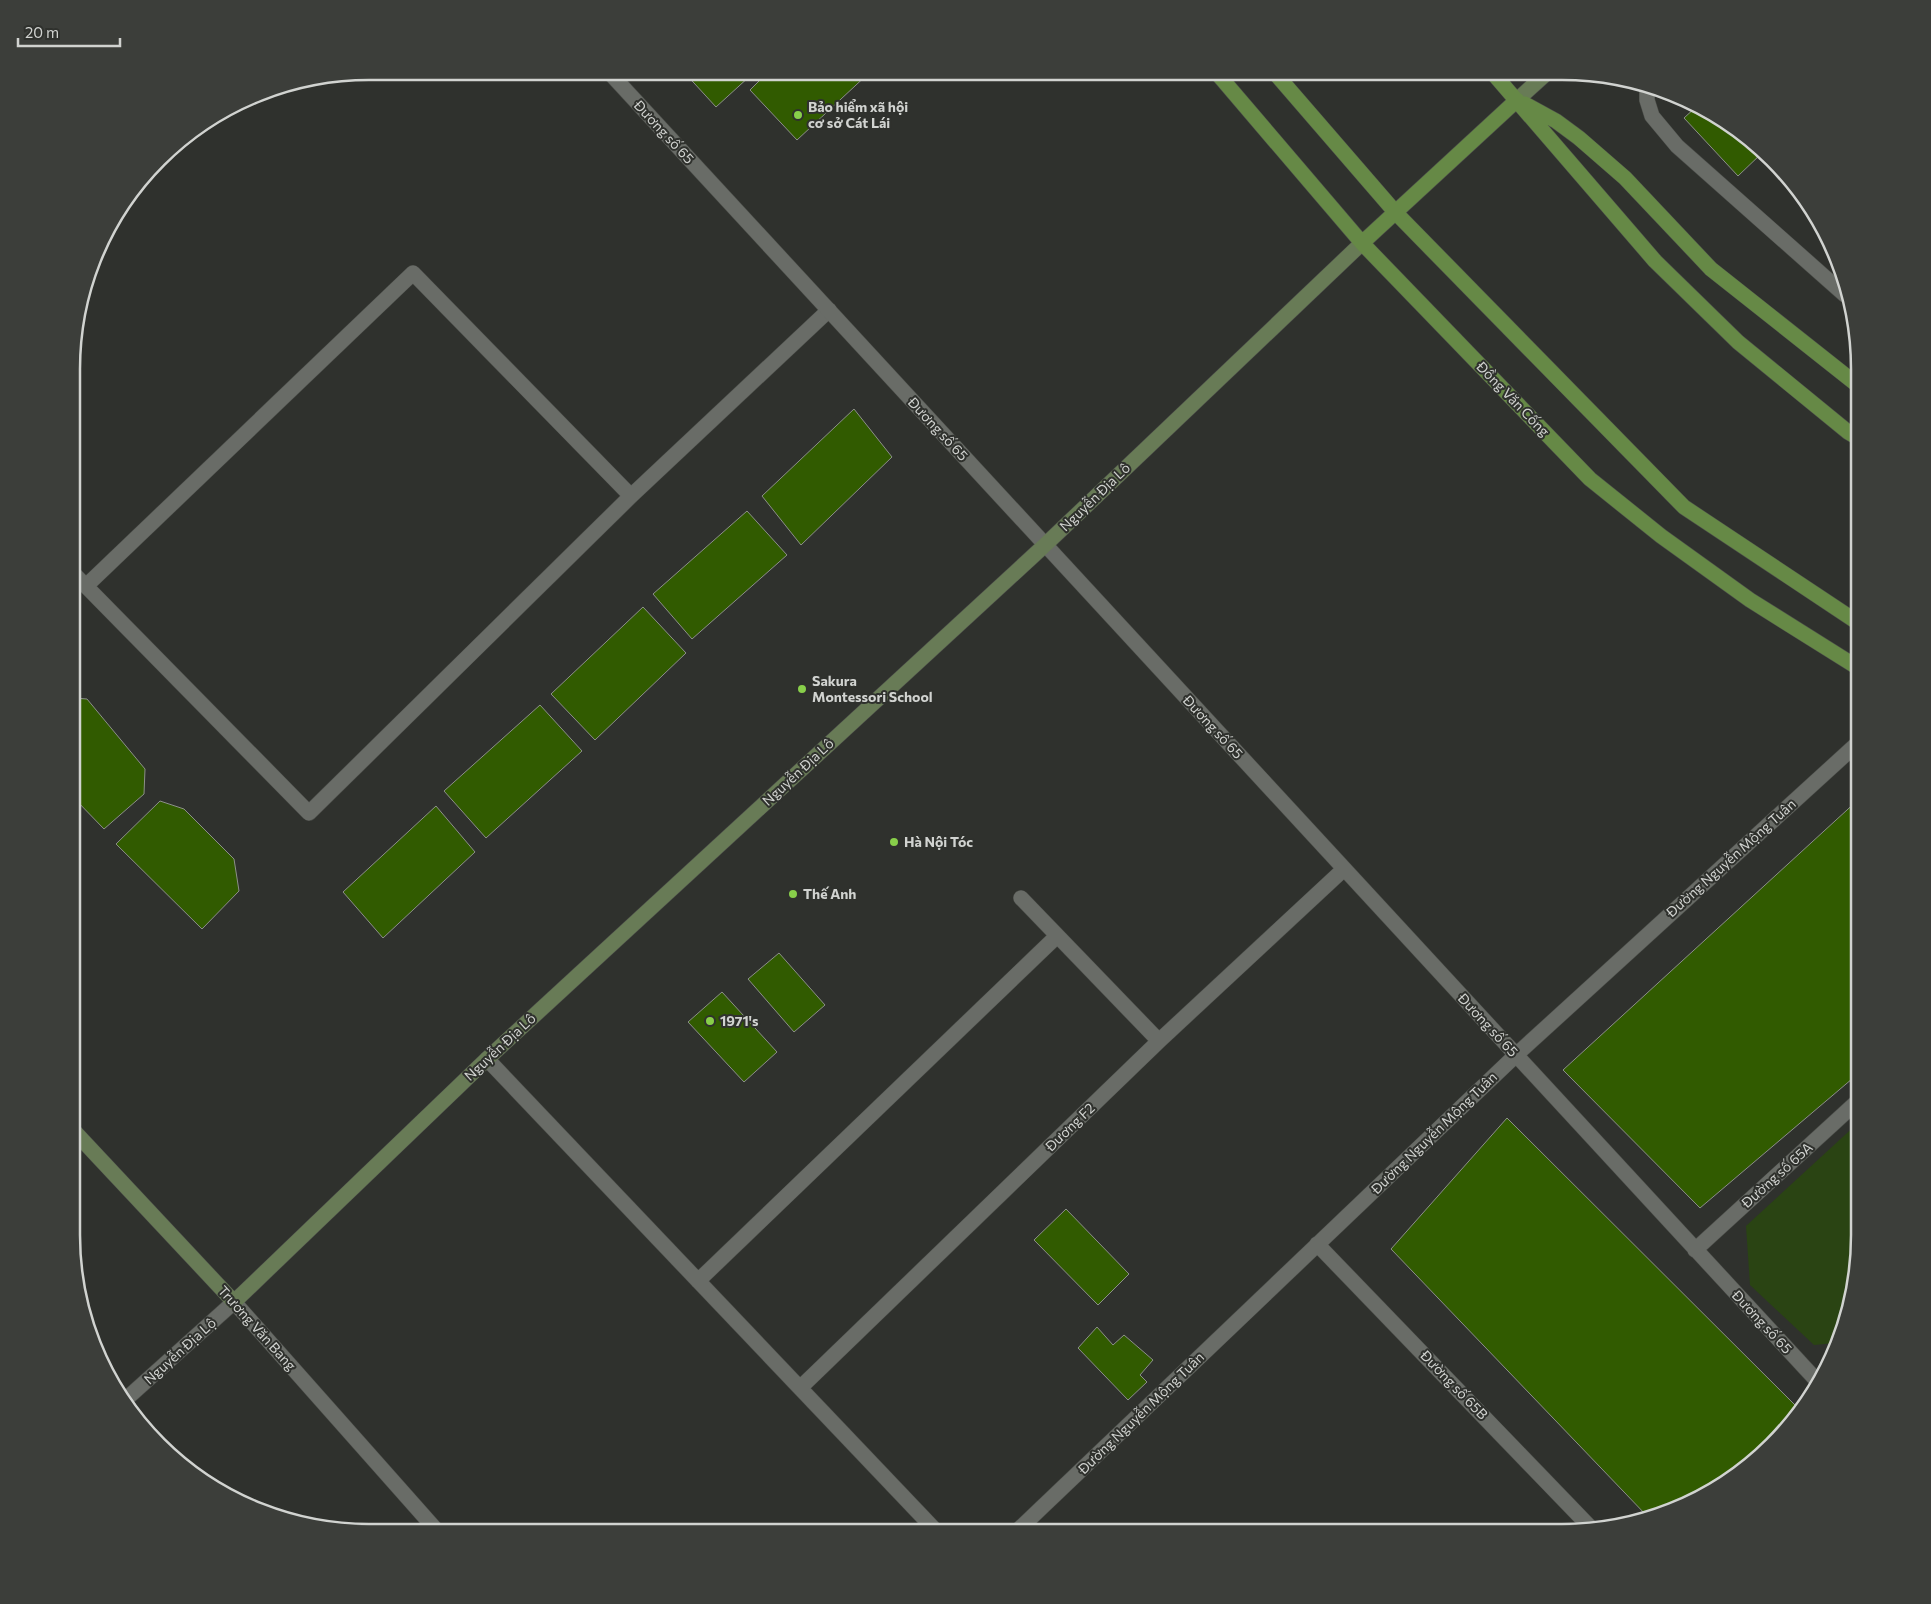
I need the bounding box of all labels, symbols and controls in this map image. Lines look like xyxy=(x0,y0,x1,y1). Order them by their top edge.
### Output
scale bar xyxy=(18,15,120,47)
text: 20 m xyxy=(25,23,59,41)
street label: Đương số 65 xyxy=(630,96,698,167)
place label: Bảo hiểm xã hội cơ sở Cát Lái xyxy=(808,98,908,131)
marker: Bảo hiểm xã hội cơ sở Cát Lái xyxy=(792,109,804,121)
street label: Đồng Văn Cống xyxy=(1473,357,1554,440)
street label: Đương số 65 xyxy=(904,393,972,464)
street label: Nguyễn Địa Lô xyxy=(1056,459,1133,534)
place label: Sakura Montessori School xyxy=(812,672,933,705)
marker: Sakura Montessori School xyxy=(796,683,808,695)
street label: Đương số 65 xyxy=(1179,691,1247,762)
street label: Nguyễn Địa Lô xyxy=(758,734,837,809)
street label: Đường Nguyễn Mộng Tuân xyxy=(1662,795,1799,921)
place label: Hà Nội Tóc xyxy=(904,833,973,850)
marker: Hà Nội Tóc xyxy=(888,836,900,848)
place label: Thế Anh xyxy=(803,885,856,902)
marker: Thế Anh xyxy=(787,888,799,900)
street label: Đương số 65 xyxy=(1454,989,1522,1060)
street label: Nguyễn Địa Lô xyxy=(460,1009,539,1084)
place label: 1971's xyxy=(720,1012,759,1029)
marker: 1971's xyxy=(704,1015,716,1027)
street label: Đường Nguyễn Mộng Tuân xyxy=(1366,1068,1500,1198)
street label: Đương F2 xyxy=(1041,1099,1098,1155)
street label: Đường số 65A xyxy=(1737,1138,1816,1212)
street label: Trương Văn Bang xyxy=(215,1282,300,1374)
street label: Đương số 65 xyxy=(1728,1286,1796,1357)
street label: Nguyễn Địa Lộ xyxy=(140,1314,219,1388)
street label: Đường số 65B xyxy=(1417,1346,1492,1423)
street label: Đường Nguyễn Mộng Tuân xyxy=(1073,1348,1207,1478)

